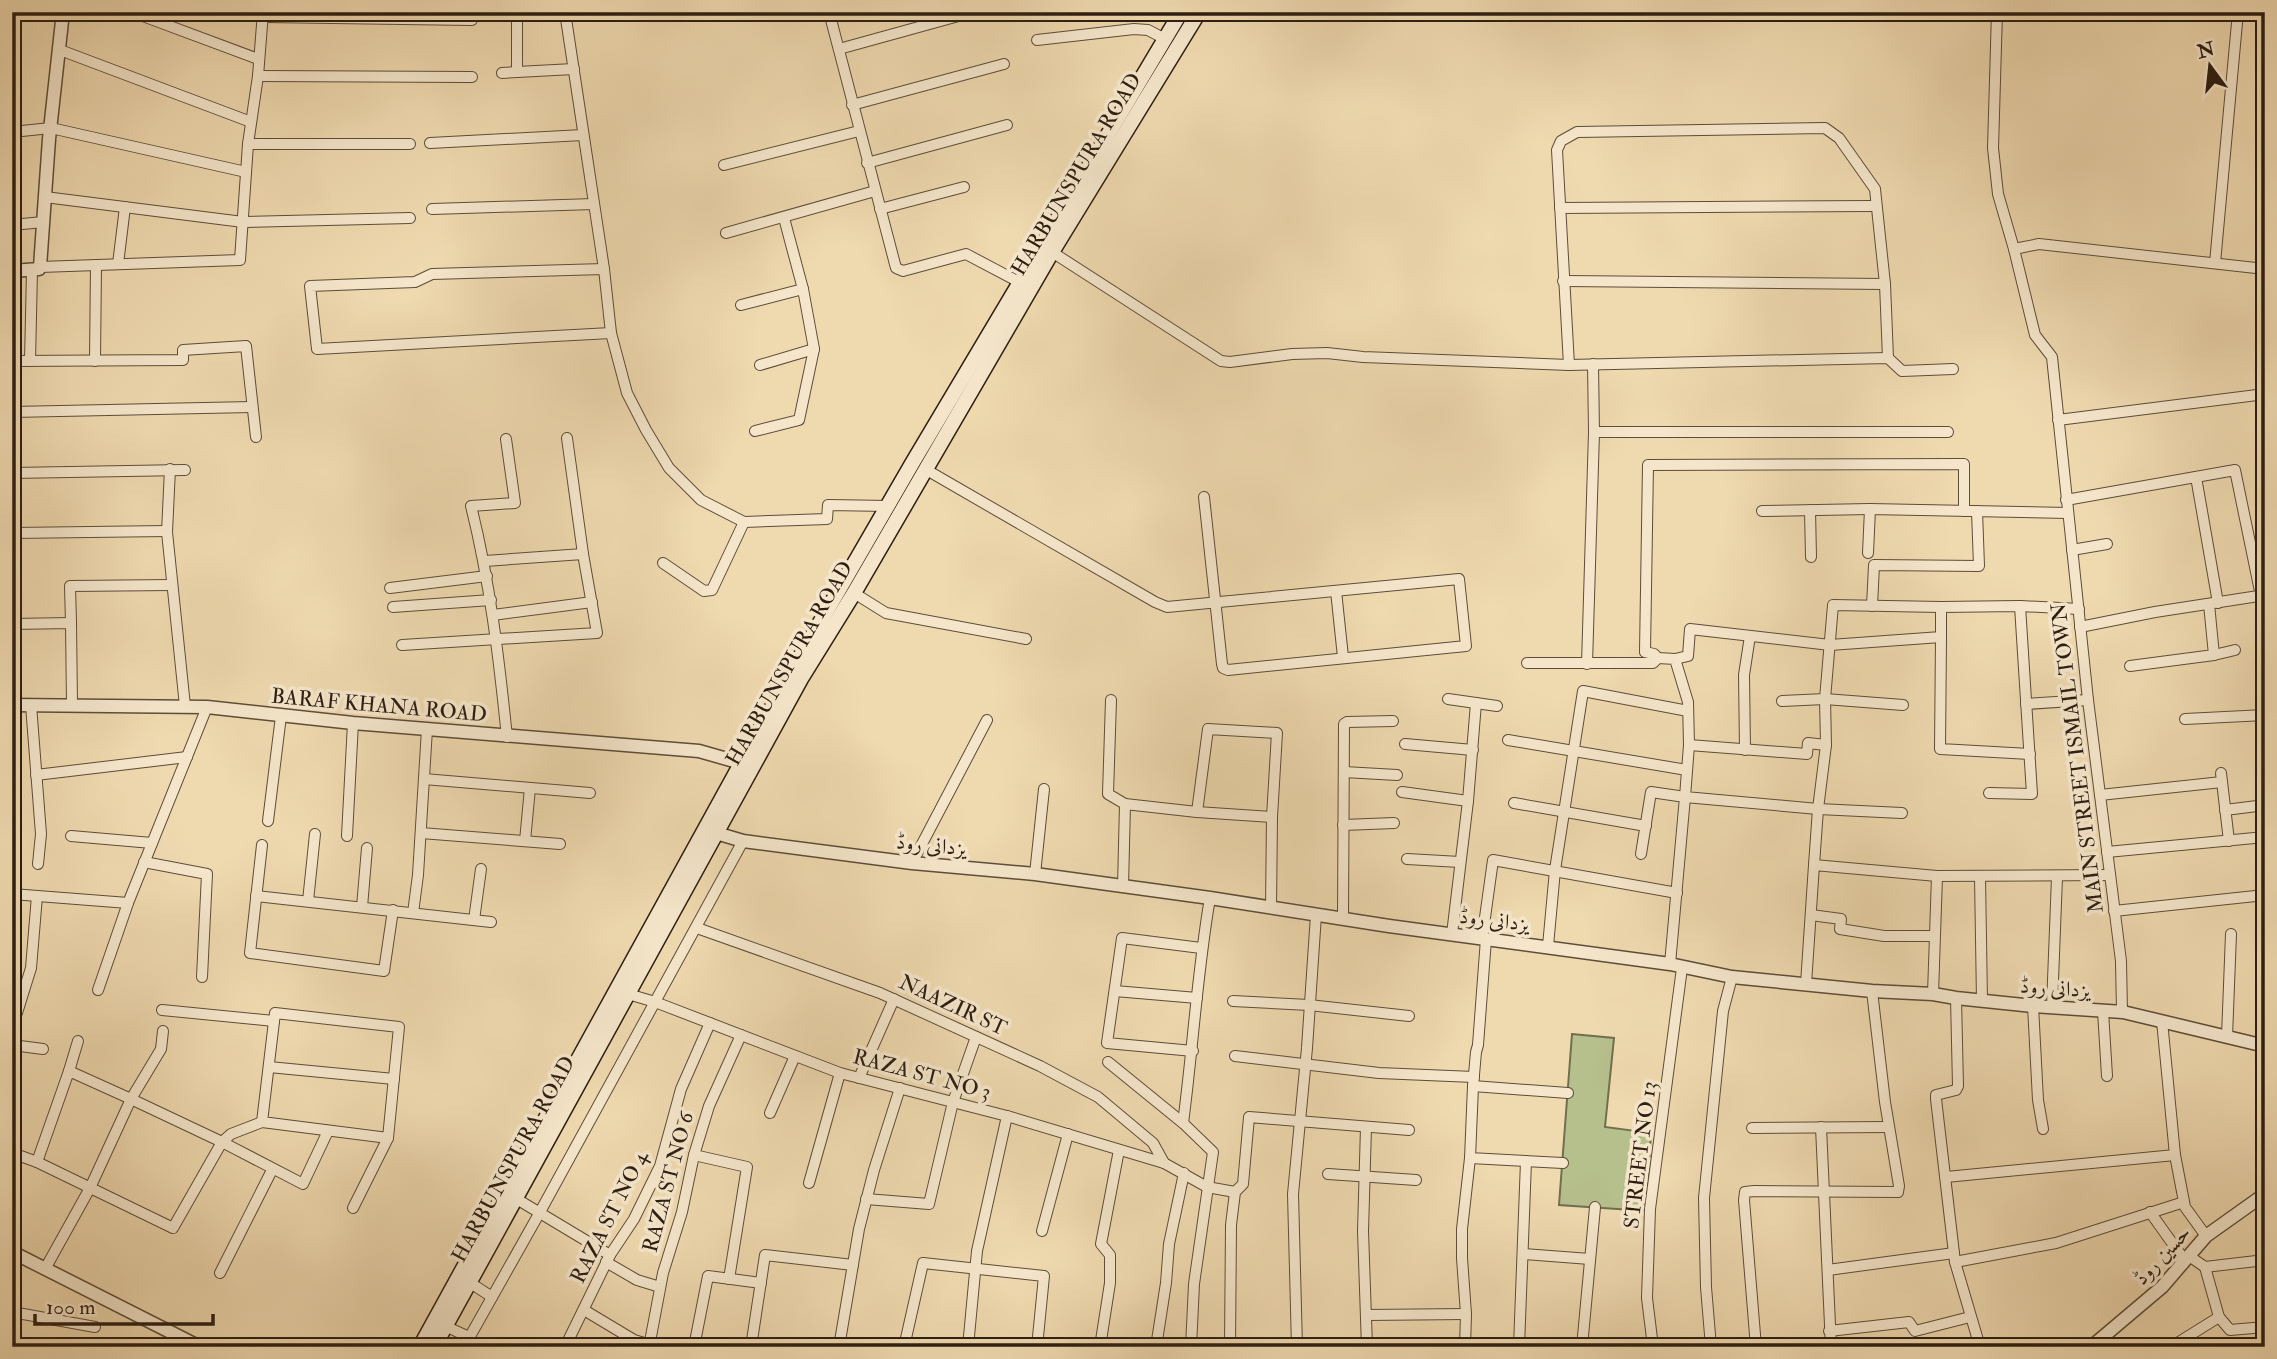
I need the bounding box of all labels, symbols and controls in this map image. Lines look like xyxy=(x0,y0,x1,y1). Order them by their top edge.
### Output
north arrow xyxy=(2176,32,2246,102)
text: N xyxy=(2194,36,2218,65)
street label: HARBUNSPURA ROAD xyxy=(1005,68,1148,281)
street label: HARBUNSPURA ROAD xyxy=(720,556,859,770)
street label: MAIN STREET ISMAIL TOWN xyxy=(2045,601,2110,914)
street label: BARAF KHANA ROAD xyxy=(270,683,488,728)
street label: یزدانی روڈ xyxy=(895,828,969,863)
street label: یزدانی روڈ xyxy=(1458,903,1533,938)
street label: NAAZIR ST xyxy=(894,969,1011,1042)
street label: یزدانی روڈ xyxy=(2019,973,2093,1005)
street label: RAZA ST NO 3 xyxy=(850,1043,994,1106)
street label: HARBUNSPURA ROAD xyxy=(445,1051,581,1267)
street label: STREET NO 13 xyxy=(1618,1080,1663,1230)
street label: RAZA ST NO 6 xyxy=(637,1108,701,1255)
street label: RAZA ST NO 4 xyxy=(565,1145,655,1288)
street label: حسین روڈ xyxy=(2128,1220,2197,1291)
scale bar xyxy=(35,1282,214,1326)
text: 100 m xyxy=(46,1294,96,1321)

